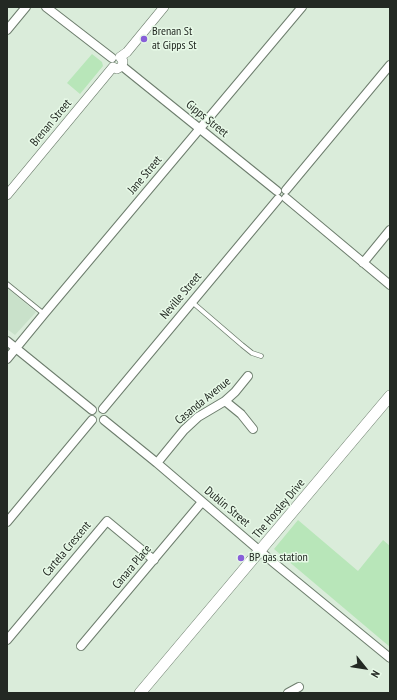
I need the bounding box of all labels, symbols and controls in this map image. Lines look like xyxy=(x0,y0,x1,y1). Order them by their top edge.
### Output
place label: Brenan St at Gipps St xyxy=(152,25,197,53)
marker: Brenan St at Gipps St xyxy=(139,34,149,44)
street label: Brenan Street xyxy=(27,97,75,149)
street label: Gipps Street xyxy=(183,98,231,140)
street label: Jane Street xyxy=(125,153,165,197)
street label: Neville Street xyxy=(157,270,205,322)
street label: Casanda Avenue xyxy=(172,374,234,428)
street label: The Horsley Drive xyxy=(250,476,308,542)
street label: Dublin Street xyxy=(201,484,253,530)
street label: Cartela Crescent xyxy=(40,519,94,579)
street label: Canara Place xyxy=(109,542,155,592)
place label: BP gas station xyxy=(249,551,308,565)
marker: BP gas station xyxy=(236,553,246,563)
north arrow xyxy=(345,648,385,688)
text: N xyxy=(368,668,383,680)

